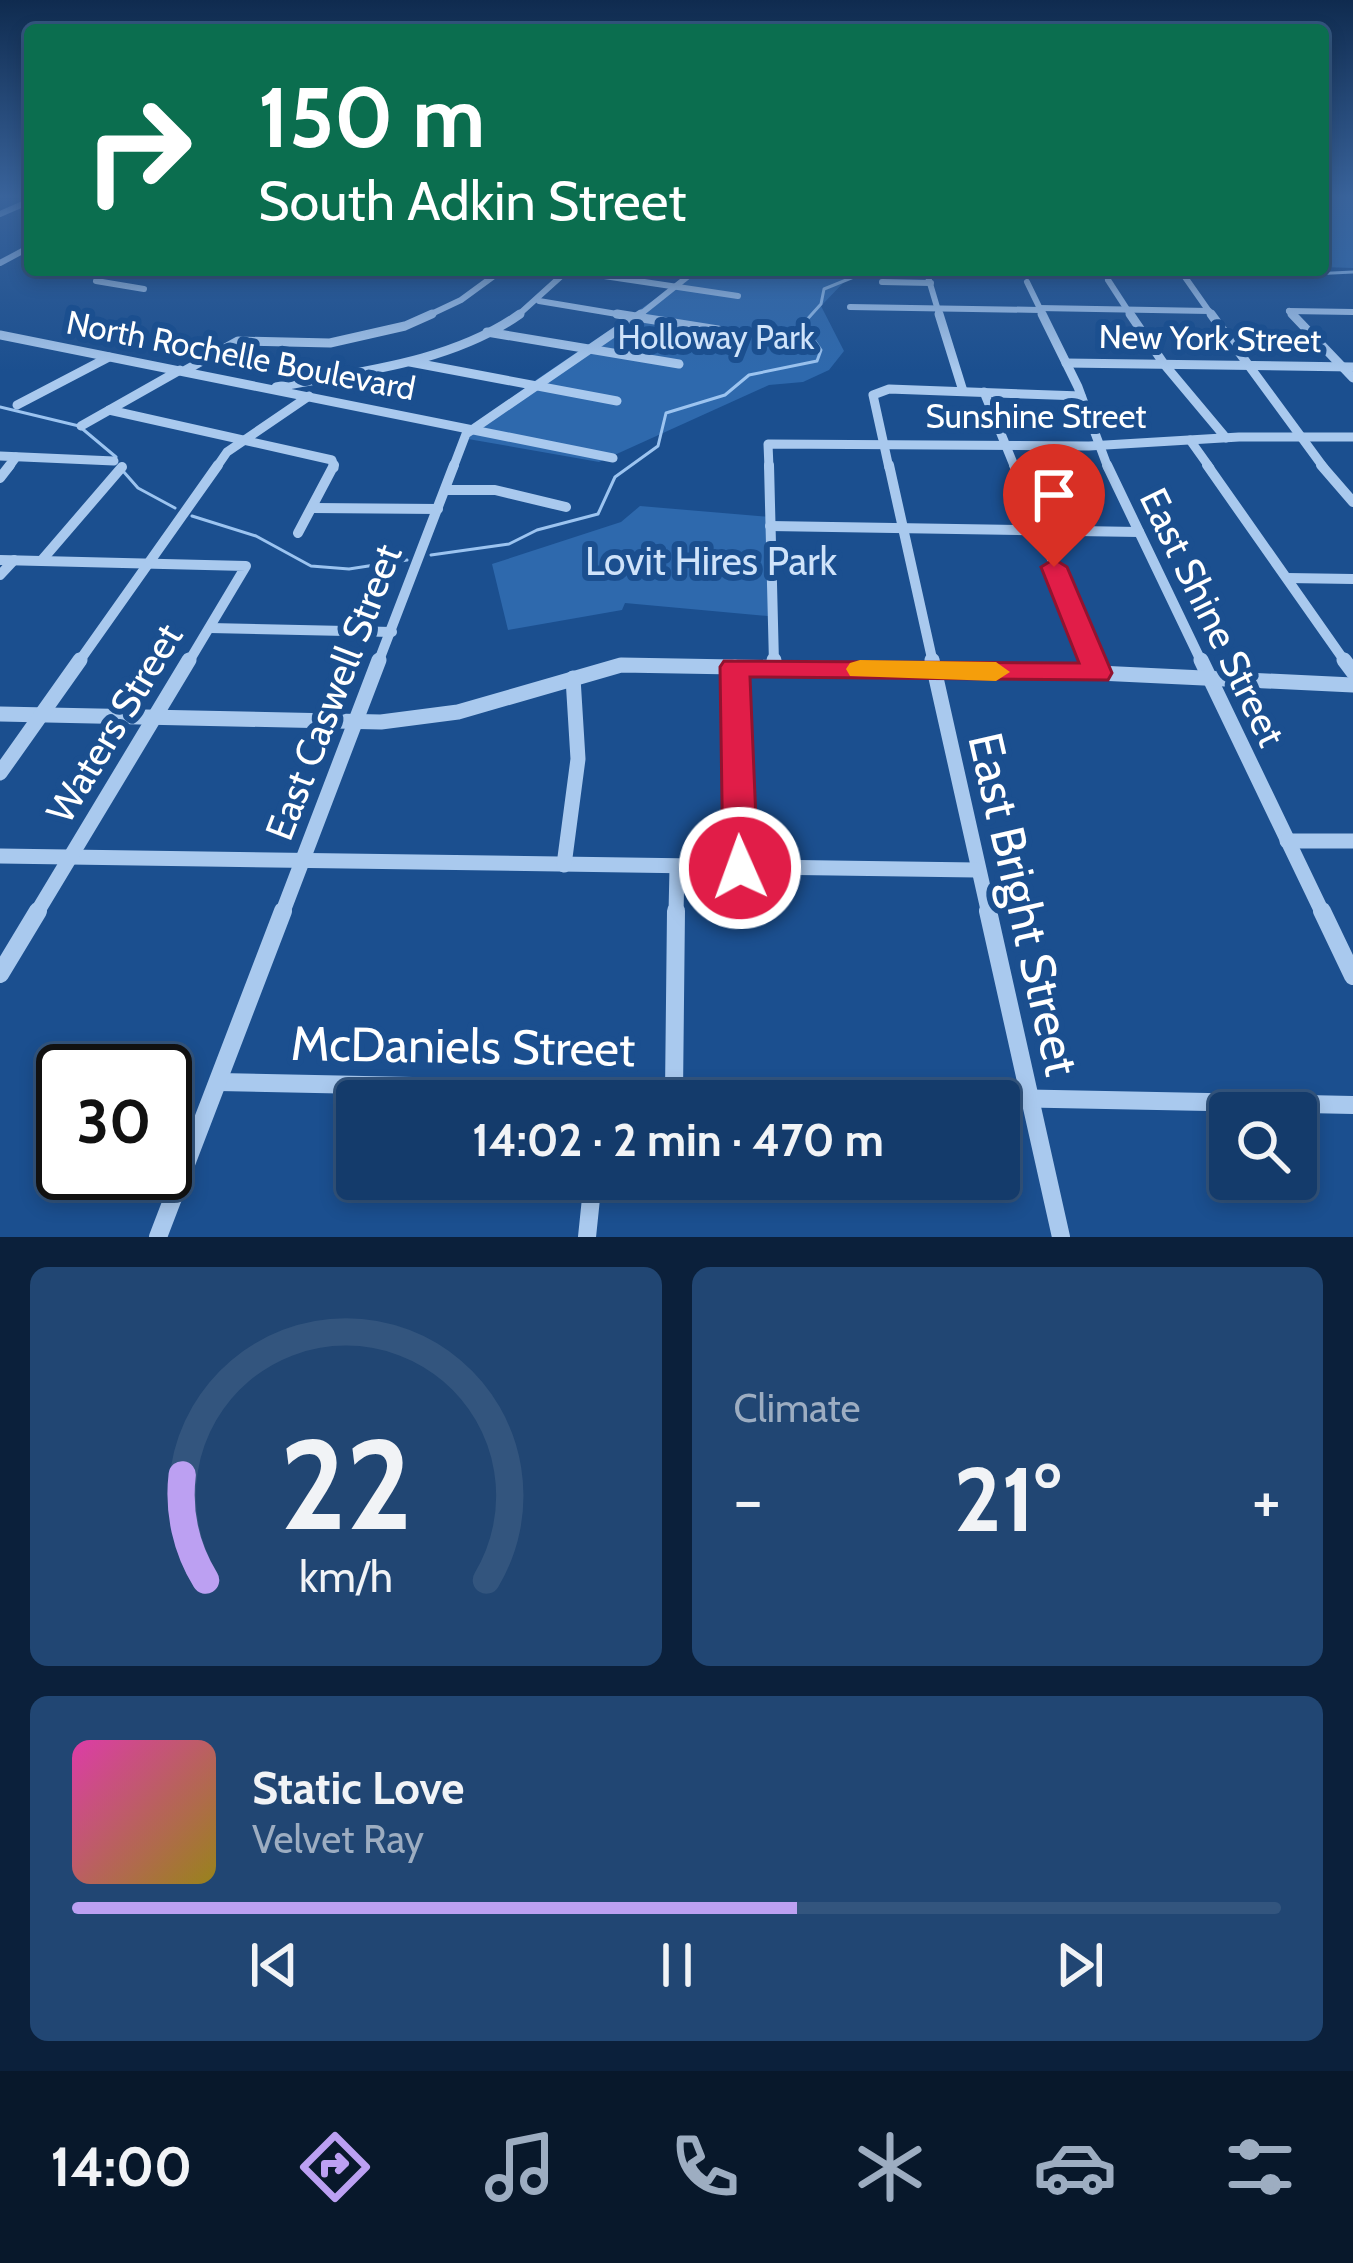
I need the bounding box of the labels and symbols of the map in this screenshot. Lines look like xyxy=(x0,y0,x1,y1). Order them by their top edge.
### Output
street label: North Rochelle Boulevard xyxy=(63,302,419,408)
street label: New York Street xyxy=(1098,316,1322,360)
park label: Holloway Park xyxy=(618,317,815,357)
street label: Sunshine Street xyxy=(926,396,1146,436)
pin xyxy=(1003,444,1105,567)
street label: East Shine Street xyxy=(1130,480,1296,754)
street label: East Caswell Street xyxy=(255,537,411,847)
park label: Lovit Hires Park xyxy=(585,537,838,585)
street label: Waters Street xyxy=(36,615,192,831)
street label: East Bright Street xyxy=(956,727,1092,1081)
position arrow xyxy=(677,805,803,931)
street label: McDaniels Street xyxy=(290,1014,636,1078)
speed limit sign: 30 xyxy=(36,1044,192,1200)

